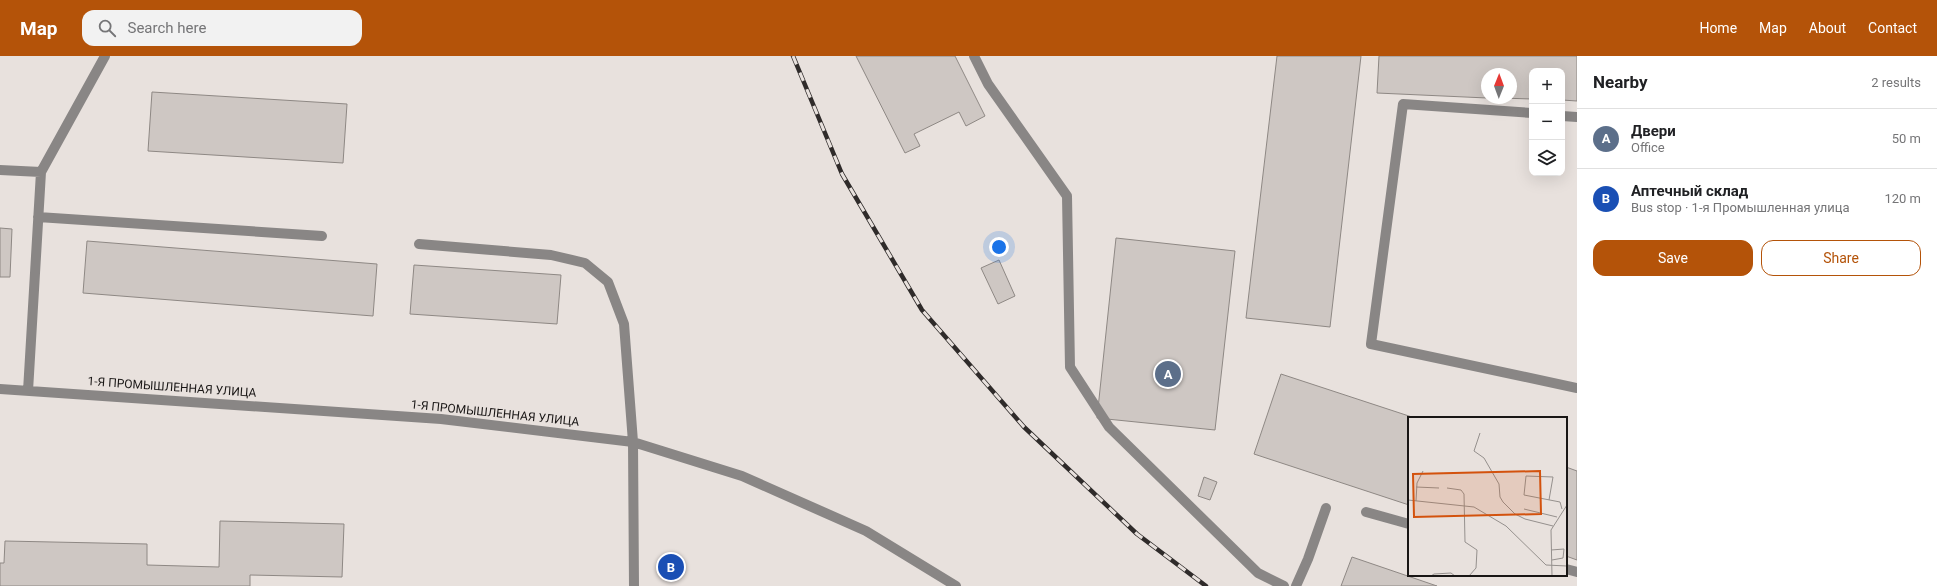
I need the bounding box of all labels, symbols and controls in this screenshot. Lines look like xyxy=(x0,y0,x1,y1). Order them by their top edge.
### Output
search box xyxy=(82,10,362,46)
text: Map xyxy=(20,17,58,40)
icon: search xyxy=(96,17,118,39)
text: Search here xyxy=(128,19,206,37)
text: Home xyxy=(1699,20,1737,36)
text: Map xyxy=(1759,20,1787,36)
text: About xyxy=(1809,20,1846,36)
text: Contact xyxy=(1868,20,1917,36)
north arrow xyxy=(1481,68,1517,104)
map controls xyxy=(1529,68,1565,176)
button: + xyxy=(1529,68,1565,104)
text: Nearby xyxy=(1593,72,1648,92)
text: 2 results xyxy=(1871,75,1921,90)
button: − xyxy=(1529,104,1565,140)
text: Двери xyxy=(1631,122,1676,140)
text: A xyxy=(1602,131,1610,146)
text: 50 m xyxy=(1892,131,1921,146)
button: layers xyxy=(1529,140,1565,176)
text: Office xyxy=(1631,140,1665,155)
text: Аптечный склад xyxy=(1631,182,1748,200)
text: B xyxy=(1602,191,1610,206)
text: 120 m xyxy=(1884,191,1921,206)
text: Bus stop · 1-я Промышленная улица xyxy=(1631,200,1850,215)
your location xyxy=(989,237,1009,257)
button: Save xyxy=(1593,240,1753,276)
button: Share xyxy=(1761,240,1921,276)
pin: A xyxy=(1155,359,1181,389)
street label: 1-Я ПРОМЫШЛЕННАЯ УЛИЦА xyxy=(87,374,257,400)
street label: 1-Я ПРОМЫШЛЕННАЯ УЛИЦА xyxy=(410,397,580,429)
inset map xyxy=(1408,417,1567,576)
pin: B xyxy=(658,552,684,582)

